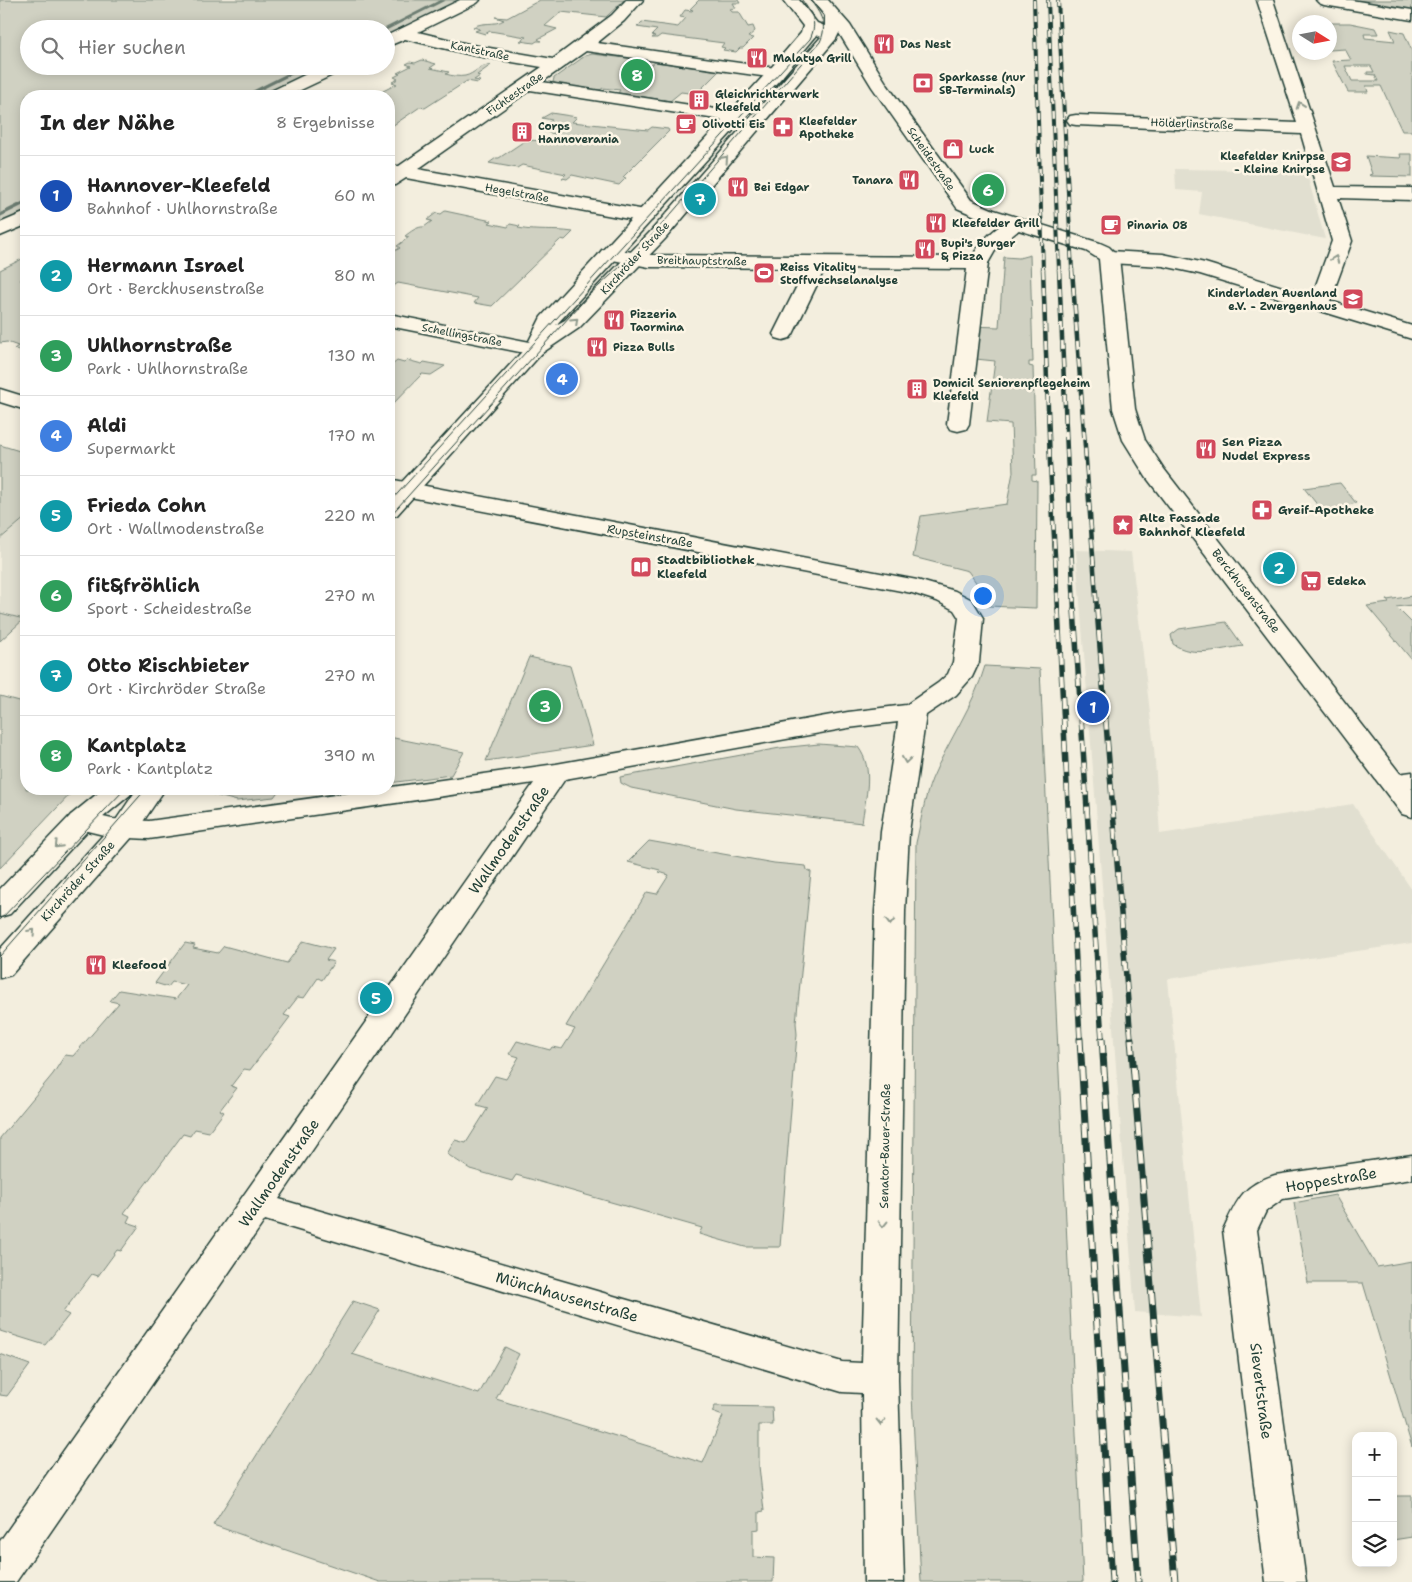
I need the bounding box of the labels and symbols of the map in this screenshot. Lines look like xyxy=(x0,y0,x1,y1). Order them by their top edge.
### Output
north arrow xyxy=(1292,15,1337,60)
restaurant icon: Das Nest xyxy=(872,32,896,56)
street label: Kantstraße xyxy=(449,37,511,65)
place label: Das Nest xyxy=(900,37,952,52)
restaurant icon: Malatya Grill xyxy=(745,46,769,70)
place label: Malatya Grill xyxy=(773,51,852,66)
pin: 8 xyxy=(621,56,653,94)
street label: Fichtestraße xyxy=(484,69,546,119)
place label: Sparkasse (nur SB-Terminals) xyxy=(939,70,1026,98)
bank icon: Sparkasse (nur SB-Terminals) xyxy=(911,71,935,95)
place label: Gleichrichterwerk Kleefeld xyxy=(715,87,819,115)
building icon: Gleichrichterwerk Kleefeld xyxy=(687,88,711,112)
one-way arrow xyxy=(1296,101,1306,109)
cafe icon: Olivotti Eis xyxy=(674,112,698,136)
place label: Kleefelder Apotheke xyxy=(799,114,857,142)
pharmacy icon: Kleefelder Apotheke xyxy=(771,115,795,139)
street label: Hölderlinstraße xyxy=(1150,115,1234,133)
place label: Olivotti Eis xyxy=(702,117,765,132)
place label: Corps Hannoverania xyxy=(538,119,619,147)
building icon: Corps Hannoverania xyxy=(510,120,534,144)
street label: Scheidestraße xyxy=(903,124,959,194)
shop icon: Luck xyxy=(941,137,965,161)
place label: Luck xyxy=(969,142,994,157)
place label: Kleefelder Knirpse - Kleine Knirpse xyxy=(1220,149,1325,177)
school or university icon: Kleefelder Knirpse - Kleine Knirpse xyxy=(1329,150,1353,174)
one-way arrow xyxy=(719,155,728,164)
restaurant icon: Tanara xyxy=(897,168,921,192)
pin: 6 xyxy=(972,171,1004,209)
place label: Tanara xyxy=(852,173,893,188)
restaurant icon: Bei Edgar xyxy=(726,175,750,199)
street label: Hegelstraße xyxy=(484,180,550,206)
pin: 7 xyxy=(684,180,716,218)
place label: Bei Edgar xyxy=(754,180,810,195)
restaurant icon: Kleefelder Grill xyxy=(924,211,948,235)
cafe icon: Pinaria 08 xyxy=(1099,213,1123,237)
place label: Kleefelder Grill xyxy=(952,216,1040,231)
street label: Kirchröder Straße xyxy=(597,218,673,298)
place label: Pinaria 08 xyxy=(1127,218,1188,233)
place label: Bupi's Burger & Pizza xyxy=(941,236,1015,264)
restaurant icon: Bupi's Burger & Pizza xyxy=(913,237,937,261)
street label: Breithauptstraße xyxy=(657,253,747,269)
one-way arrow xyxy=(1329,255,1340,264)
place label: Reiss Vitality Stoffwechselanalyse xyxy=(780,260,898,288)
sports icon: Reiss Vitality Stoffwechselanalyse xyxy=(752,261,776,285)
place label: Kinderladen Auenland e.V. - Zwergenhaus xyxy=(1208,286,1337,314)
school or university icon: Kinderladen Auenland e.V. - Zwergenhaus xyxy=(1341,287,1365,311)
place label: Pizzeria Taormina xyxy=(630,307,685,335)
restaurant icon: Pizzeria Taormina xyxy=(602,308,626,332)
one-way arrow xyxy=(569,318,578,327)
street label: Schellingstraße xyxy=(421,320,503,350)
restaurant icon: Pizza Bulls xyxy=(585,335,609,359)
place label: Pizza Bulls xyxy=(613,340,675,355)
pin: 4 xyxy=(546,360,578,398)
place label: Domicil Seniorenpflegeheim Kleefeld xyxy=(933,376,1090,404)
building icon: Domicil Seniorenpflegeheim Kleefeld xyxy=(905,377,929,401)
place label: Sen Pizza Nudel Express xyxy=(1222,434,1310,464)
restaurant icon: Sen Pizza Nudel Express xyxy=(1194,437,1218,461)
pharmacy icon: Greif-Apotheke xyxy=(1250,498,1274,522)
place label: Greif-Apotheke xyxy=(1278,502,1374,518)
place label: Alte Fassade Bahnhof Kleefeld xyxy=(1139,510,1245,540)
place icon: Alte Fassade Bahnhof Kleefeld xyxy=(1111,513,1135,537)
street label: Rupsteinstraße xyxy=(606,521,694,551)
street label: Berckhusenstraße xyxy=(1208,546,1284,637)
pin: 2 xyxy=(1263,549,1295,587)
place label: Stadtbibliothek Kleefeld xyxy=(657,552,755,582)
library icon: Stadtbibliothek Kleefeld xyxy=(629,555,653,579)
supermarket icon: Edeka xyxy=(1299,569,1323,593)
place label: Edeka xyxy=(1327,573,1367,589)
your location xyxy=(970,583,996,609)
pin: 3 xyxy=(529,687,561,725)
pin: 1 xyxy=(1077,688,1109,726)
one-way arrow xyxy=(901,757,912,765)
street label: Wallmodenstraße xyxy=(464,782,554,898)
street label: Kirchröder Straße xyxy=(37,837,119,925)
one-way arrow xyxy=(55,839,64,848)
one-way arrow xyxy=(884,918,895,926)
one-way arrow xyxy=(27,928,36,937)
restaurant icon: Kleefood xyxy=(84,953,108,977)
place label: Kleefood xyxy=(112,957,167,973)
pin: 5 xyxy=(360,979,392,1017)
street label: Senator-Bauer-Straße xyxy=(876,1083,894,1209)
street label: Wallmodenstraße xyxy=(234,1115,324,1231)
street label: Hoppestraße xyxy=(1284,1163,1378,1197)
one-way arrow xyxy=(878,1221,888,1229)
street label: Münchhausenstraße xyxy=(493,1267,641,1327)
street label: Sievertstraße xyxy=(1245,1342,1277,1440)
one-way arrow xyxy=(875,1418,886,1426)

